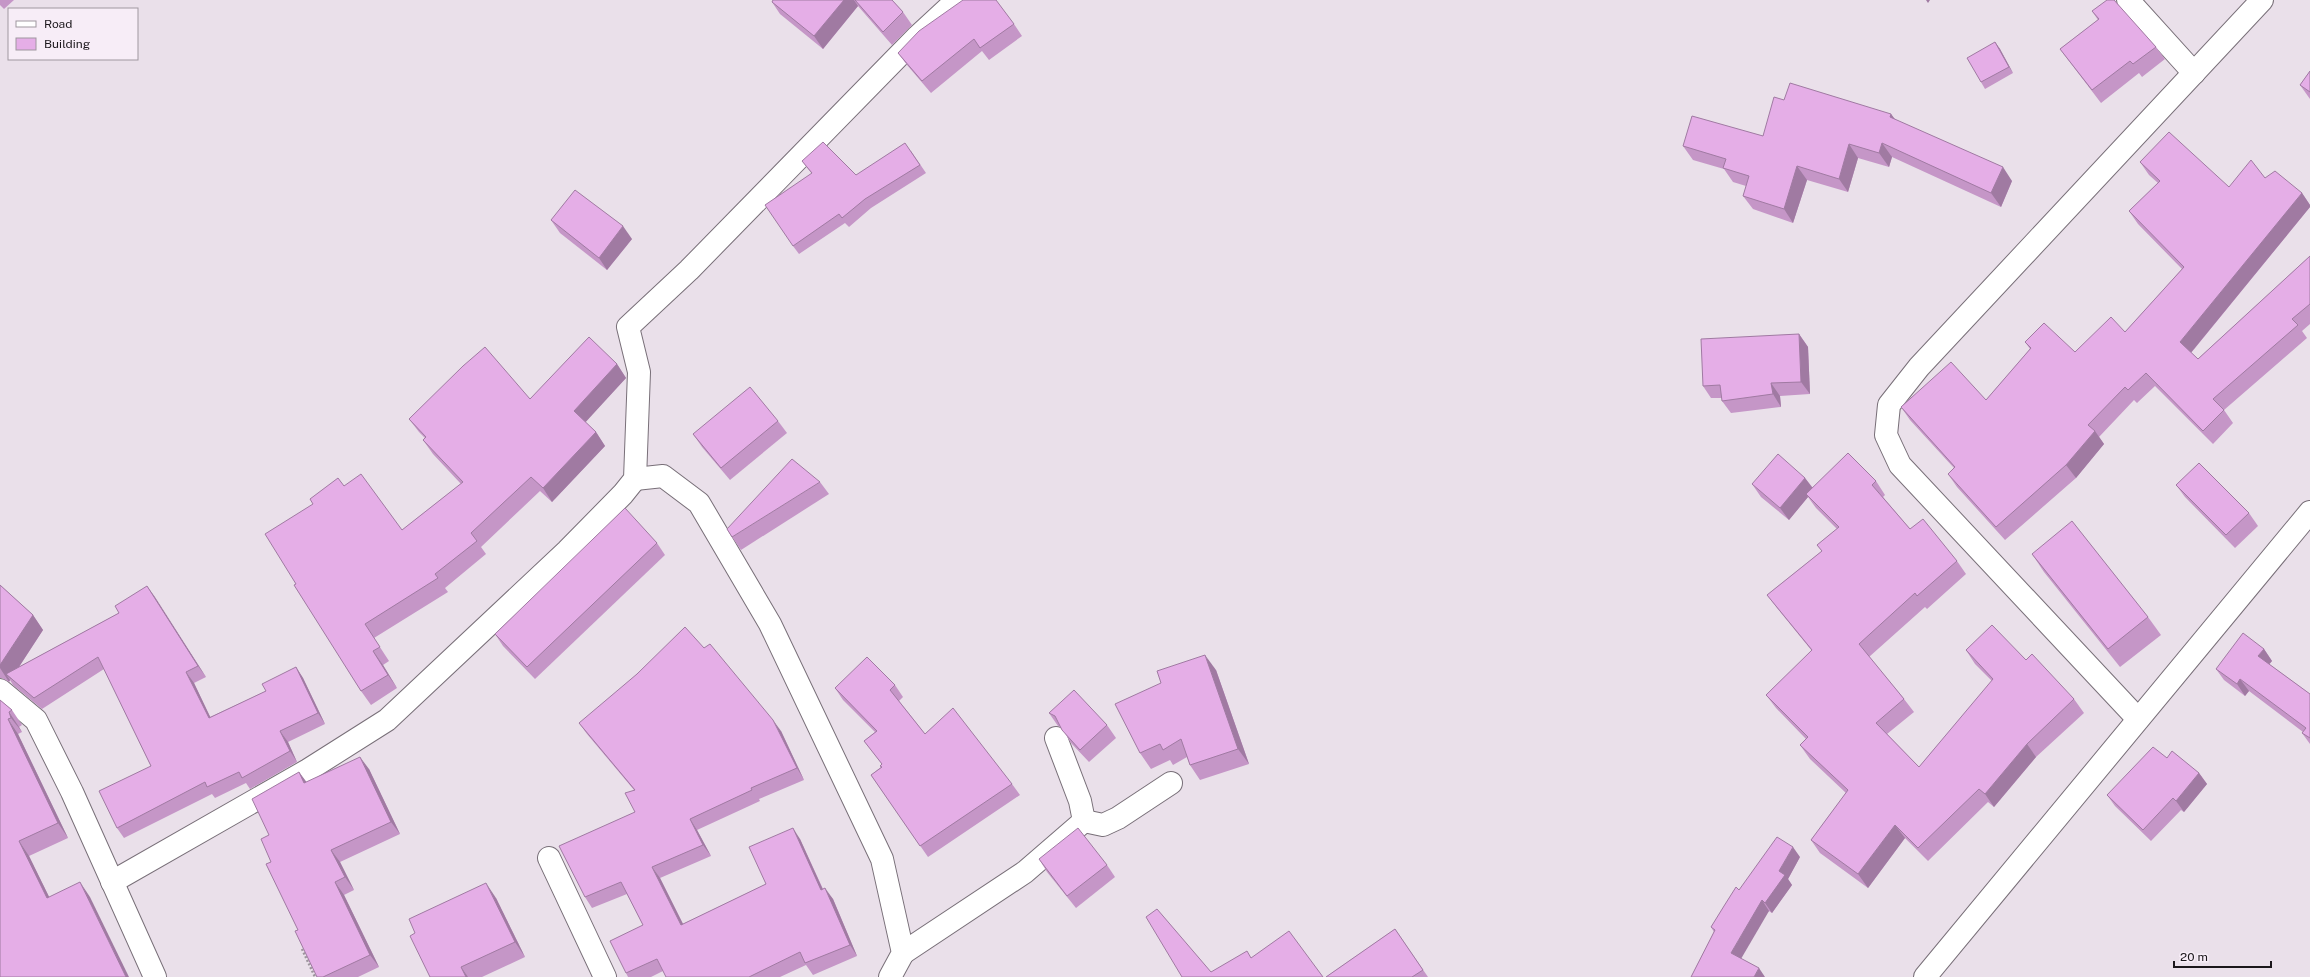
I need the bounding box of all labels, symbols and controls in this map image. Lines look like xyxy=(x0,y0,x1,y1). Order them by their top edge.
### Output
legend xyxy=(8,8,138,60)
text: Road xyxy=(44,17,72,31)
text: Building xyxy=(44,37,90,51)
scale bar xyxy=(2174,943,2271,969)
text: 20 m xyxy=(2180,950,2208,964)

